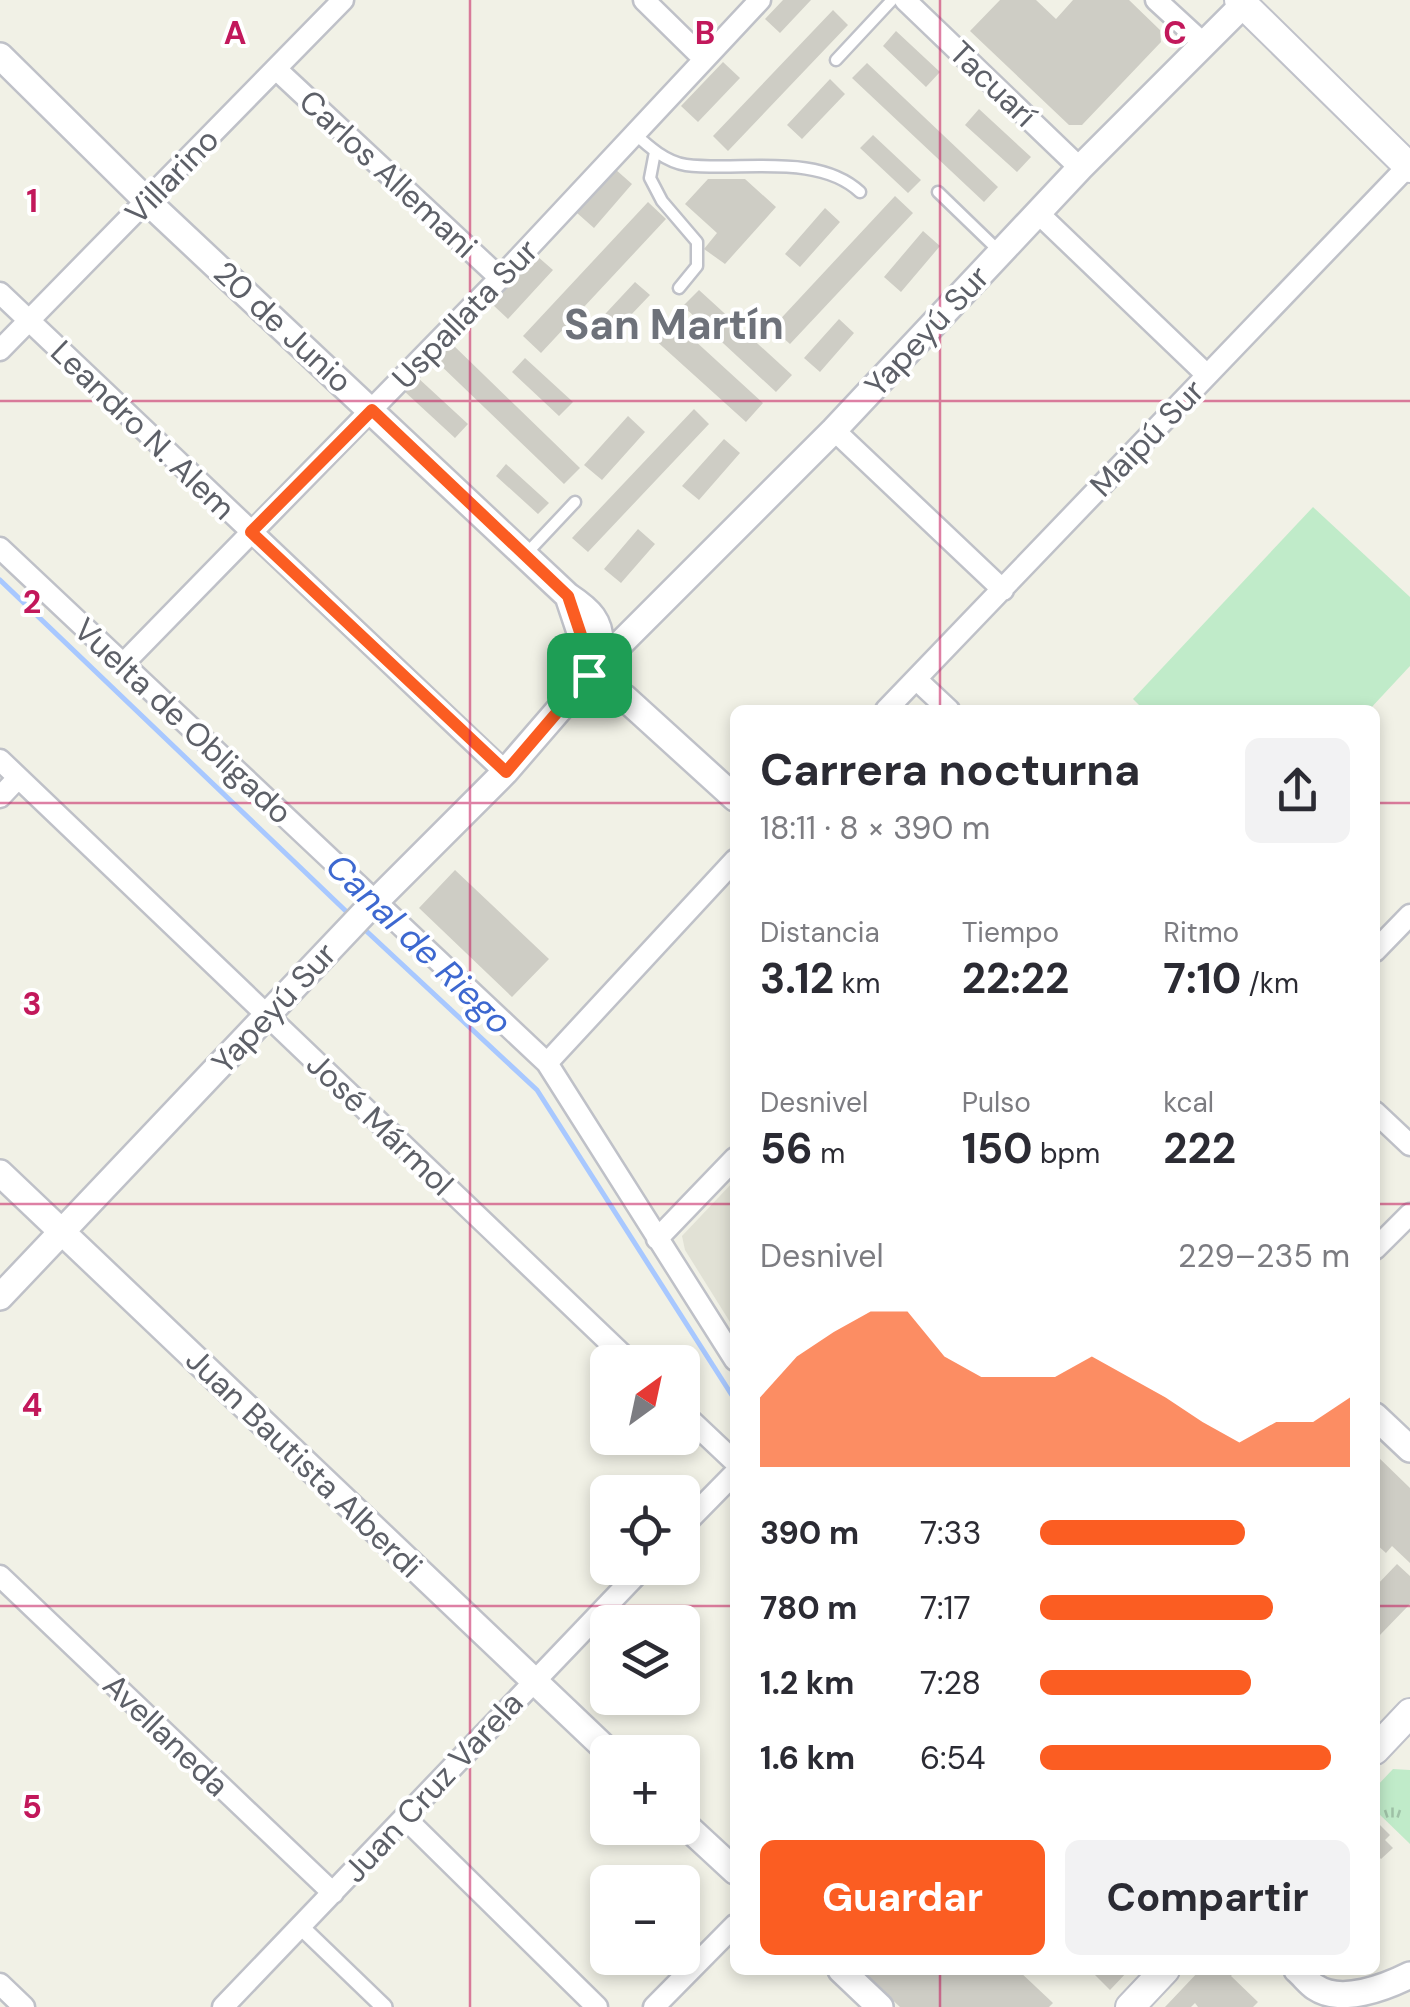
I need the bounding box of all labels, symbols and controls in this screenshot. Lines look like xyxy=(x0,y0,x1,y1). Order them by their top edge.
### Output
text: A xyxy=(224,12,246,54)
text: B xyxy=(695,12,715,54)
text: C xyxy=(1163,12,1187,54)
street label: Tacuarí xyxy=(940,32,1046,136)
street label: Carlos Allemani xyxy=(290,81,486,267)
street label: Villarino xyxy=(116,119,228,233)
text: 1 xyxy=(26,180,38,222)
street label: Uspallata Sur xyxy=(383,230,547,398)
street label: 20 de Junio xyxy=(205,252,361,402)
street label: Yapeyú Sur xyxy=(856,256,999,406)
district label: San Martín xyxy=(564,297,784,352)
street label: Leandro N. Alem xyxy=(42,331,244,529)
street label: Maipú Sur xyxy=(1081,370,1213,506)
text: 2 xyxy=(23,581,41,623)
street label: Vuelta de Obligado xyxy=(65,609,301,833)
pin xyxy=(547,633,632,718)
icon: arrive xyxy=(562,648,617,703)
button: share xyxy=(1245,738,1350,843)
text: Carrera nocturna xyxy=(760,740,1141,799)
text: 18:11 · 8 × 390 m xyxy=(760,807,990,849)
water label: Canal de Riego xyxy=(316,843,522,1045)
text: Distancia xyxy=(760,914,880,951)
text: Tiempo xyxy=(962,914,1059,951)
text: Ritmo xyxy=(1163,914,1239,951)
street label: Yapeyú Sur xyxy=(203,933,346,1083)
text: 3.12 xyxy=(760,951,834,1006)
text: 22:22 xyxy=(962,951,1069,1006)
text: 7:10 xyxy=(1163,951,1241,1006)
text: km xyxy=(834,965,881,1002)
text: /km xyxy=(1241,965,1299,1002)
text: 3 xyxy=(22,983,42,1025)
street label: José Mármol xyxy=(298,1043,462,1205)
text: Desnivel xyxy=(760,1084,868,1121)
text: Pulso xyxy=(962,1084,1031,1121)
text: kcal xyxy=(1163,1084,1214,1121)
text: 56 xyxy=(760,1121,813,1176)
text: 150 xyxy=(962,1121,1033,1176)
text: 222 xyxy=(1163,1121,1236,1176)
text: m xyxy=(813,1135,845,1172)
text: bpm xyxy=(1033,1135,1100,1172)
text: Desnivel xyxy=(760,1235,884,1277)
text: 229–235 m xyxy=(1178,1235,1350,1277)
street label: Juan Bautista Alberdi xyxy=(177,1339,431,1587)
north arrow xyxy=(590,1345,700,1455)
map controls xyxy=(590,1345,700,1975)
text: 4 xyxy=(22,1384,42,1426)
button: locate xyxy=(590,1475,700,1585)
text: 390 m xyxy=(760,1512,859,1554)
text: 7:33 xyxy=(920,1512,981,1554)
text: 780 m xyxy=(760,1587,857,1629)
text: 7:17 xyxy=(920,1587,971,1629)
button: layers xyxy=(590,1605,700,1715)
text: 1.2 km xyxy=(760,1662,854,1704)
text: 7:28 xyxy=(920,1662,981,1704)
street label: Avellaneda xyxy=(94,1664,238,1806)
street label: Juan Cruz Varela xyxy=(334,1683,532,1891)
button: + xyxy=(590,1735,700,1845)
text: 1.6 km xyxy=(760,1737,855,1779)
text: 6:54 xyxy=(920,1737,986,1779)
text: 5 xyxy=(22,1786,42,1828)
button: Guardar xyxy=(760,1840,1045,1955)
button: Compartir xyxy=(1065,1840,1350,1955)
button: − xyxy=(590,1865,700,1975)

